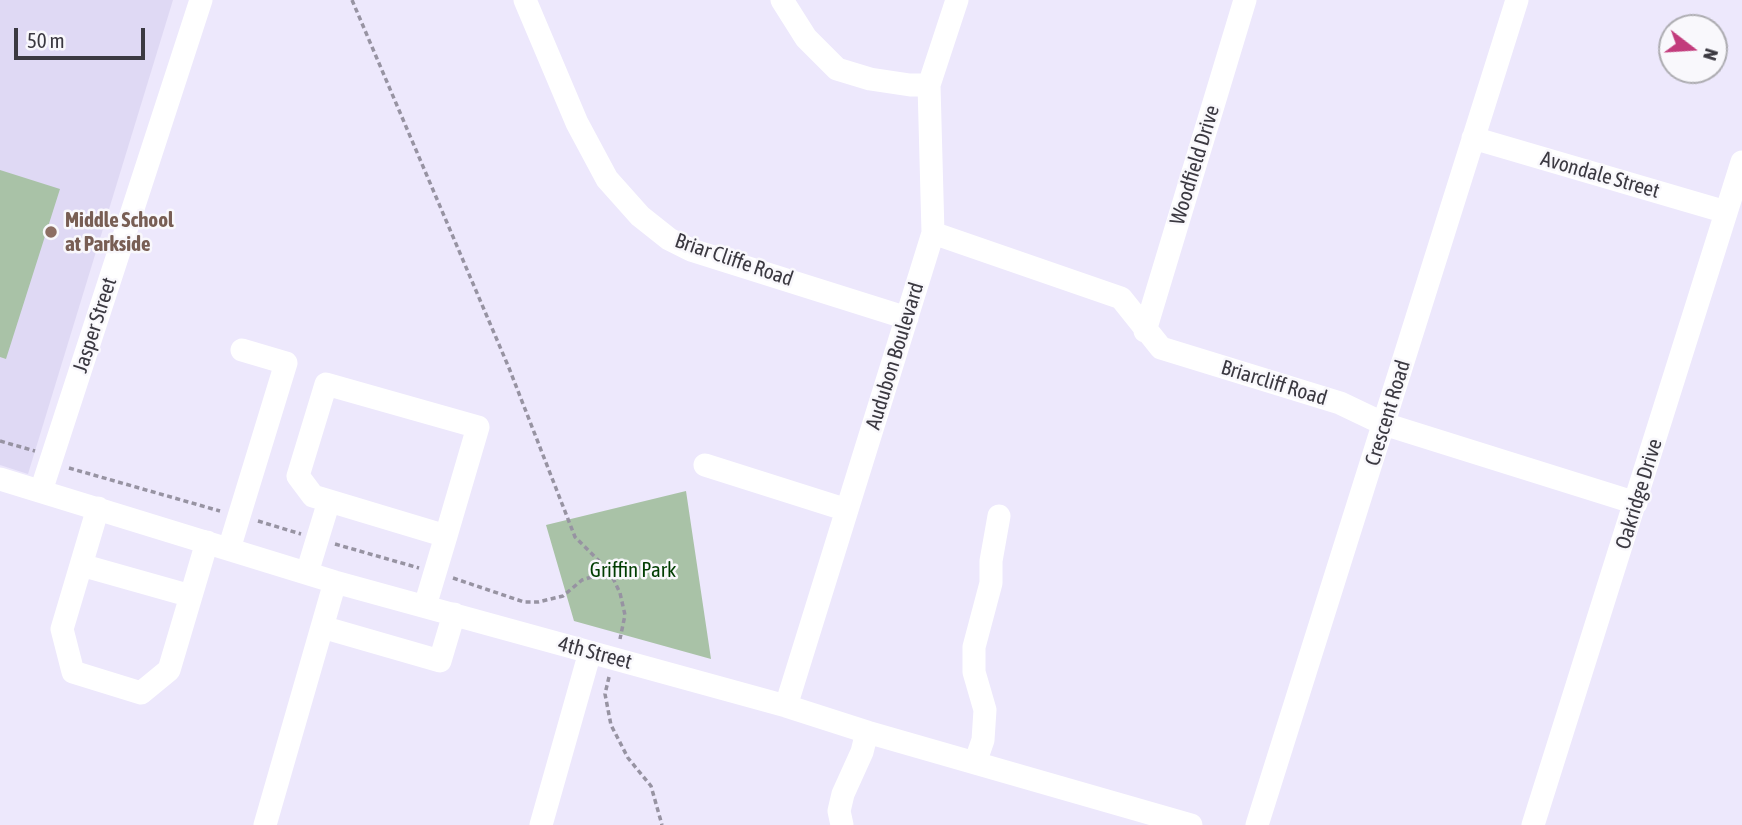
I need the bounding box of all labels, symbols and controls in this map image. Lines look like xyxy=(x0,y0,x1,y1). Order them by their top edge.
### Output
scale bar xyxy=(18,14,149,58)
north arrow xyxy=(1658,14,1728,84)
text: 50 m xyxy=(27,28,65,52)
text: N xyxy=(1699,46,1723,63)
street label: Woodfield Drive xyxy=(1165,102,1225,228)
street label: Avondale Street xyxy=(1538,146,1662,204)
place label: Middle School at Parkside xyxy=(65,207,174,257)
marker: Middle School at Parkside xyxy=(43,224,59,240)
street label: Briar Cliffe Road xyxy=(671,228,797,292)
street label: Jasper Street xyxy=(68,274,122,376)
street label: Audubon Boulevard xyxy=(861,279,929,433)
street label: Briarcliff Road xyxy=(1218,355,1330,411)
street label: Crescent Road xyxy=(1360,357,1416,469)
street label: Oakridge Drive xyxy=(1610,436,1668,552)
park label: Griffin Park xyxy=(590,557,676,583)
street label: 4th Street xyxy=(555,631,635,675)

